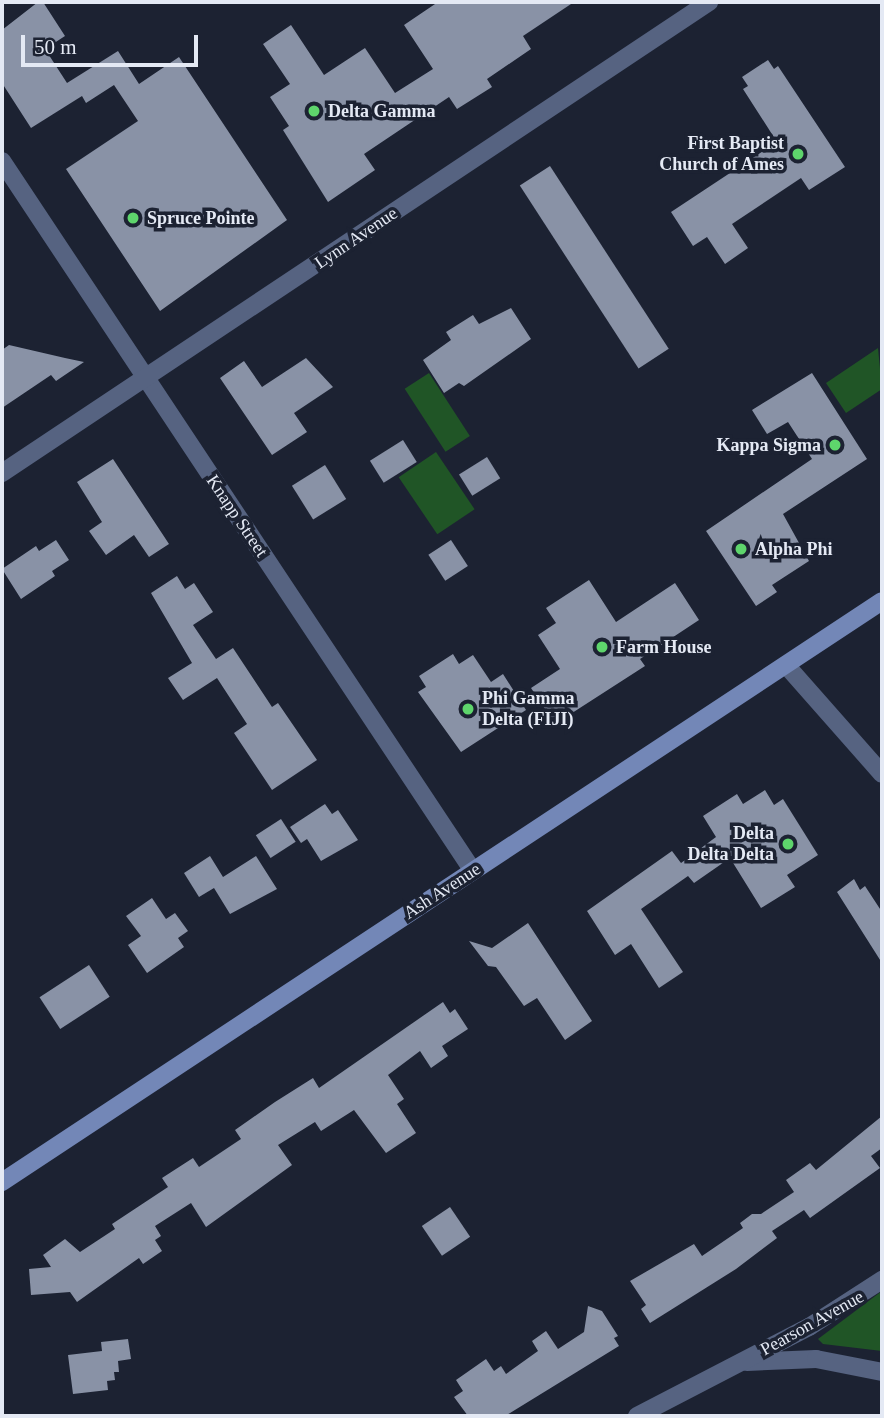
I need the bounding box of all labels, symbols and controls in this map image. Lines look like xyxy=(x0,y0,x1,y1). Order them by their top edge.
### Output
scale bar xyxy=(24,21,201,65)
text: 50 m xyxy=(34,35,77,59)
place label: Delta Gamma xyxy=(328,100,435,122)
marker: Delta Gamma xyxy=(306,103,322,119)
place label: First Baptist Church of Ames xyxy=(658,133,784,176)
marker: First Baptist Church of Ames xyxy=(790,146,806,162)
street label: Lynn Avenue xyxy=(310,202,402,274)
place label: Spruce Pointe xyxy=(147,207,254,229)
marker: Spruce Pointe xyxy=(125,210,141,226)
place label: Kappa Sigma xyxy=(716,434,821,456)
marker: Kappa Sigma xyxy=(827,437,843,453)
street label: Knapp Street xyxy=(202,471,272,561)
place label: Alpha Phi xyxy=(755,538,833,560)
marker: Alpha Phi xyxy=(733,541,749,557)
place label: Farm House xyxy=(616,636,711,658)
marker: Farm House xyxy=(594,639,610,655)
place label: Phi Gamma Delta (FIJI) xyxy=(482,688,574,730)
marker: Phi Gamma Delta (FIJI) xyxy=(460,701,476,717)
place label: Delta Delta Delta xyxy=(688,823,774,866)
marker: Delta Delta Delta xyxy=(780,836,796,852)
street label: Ash Avenue xyxy=(399,858,485,924)
street label: Pearson Avenue xyxy=(756,1285,868,1361)

